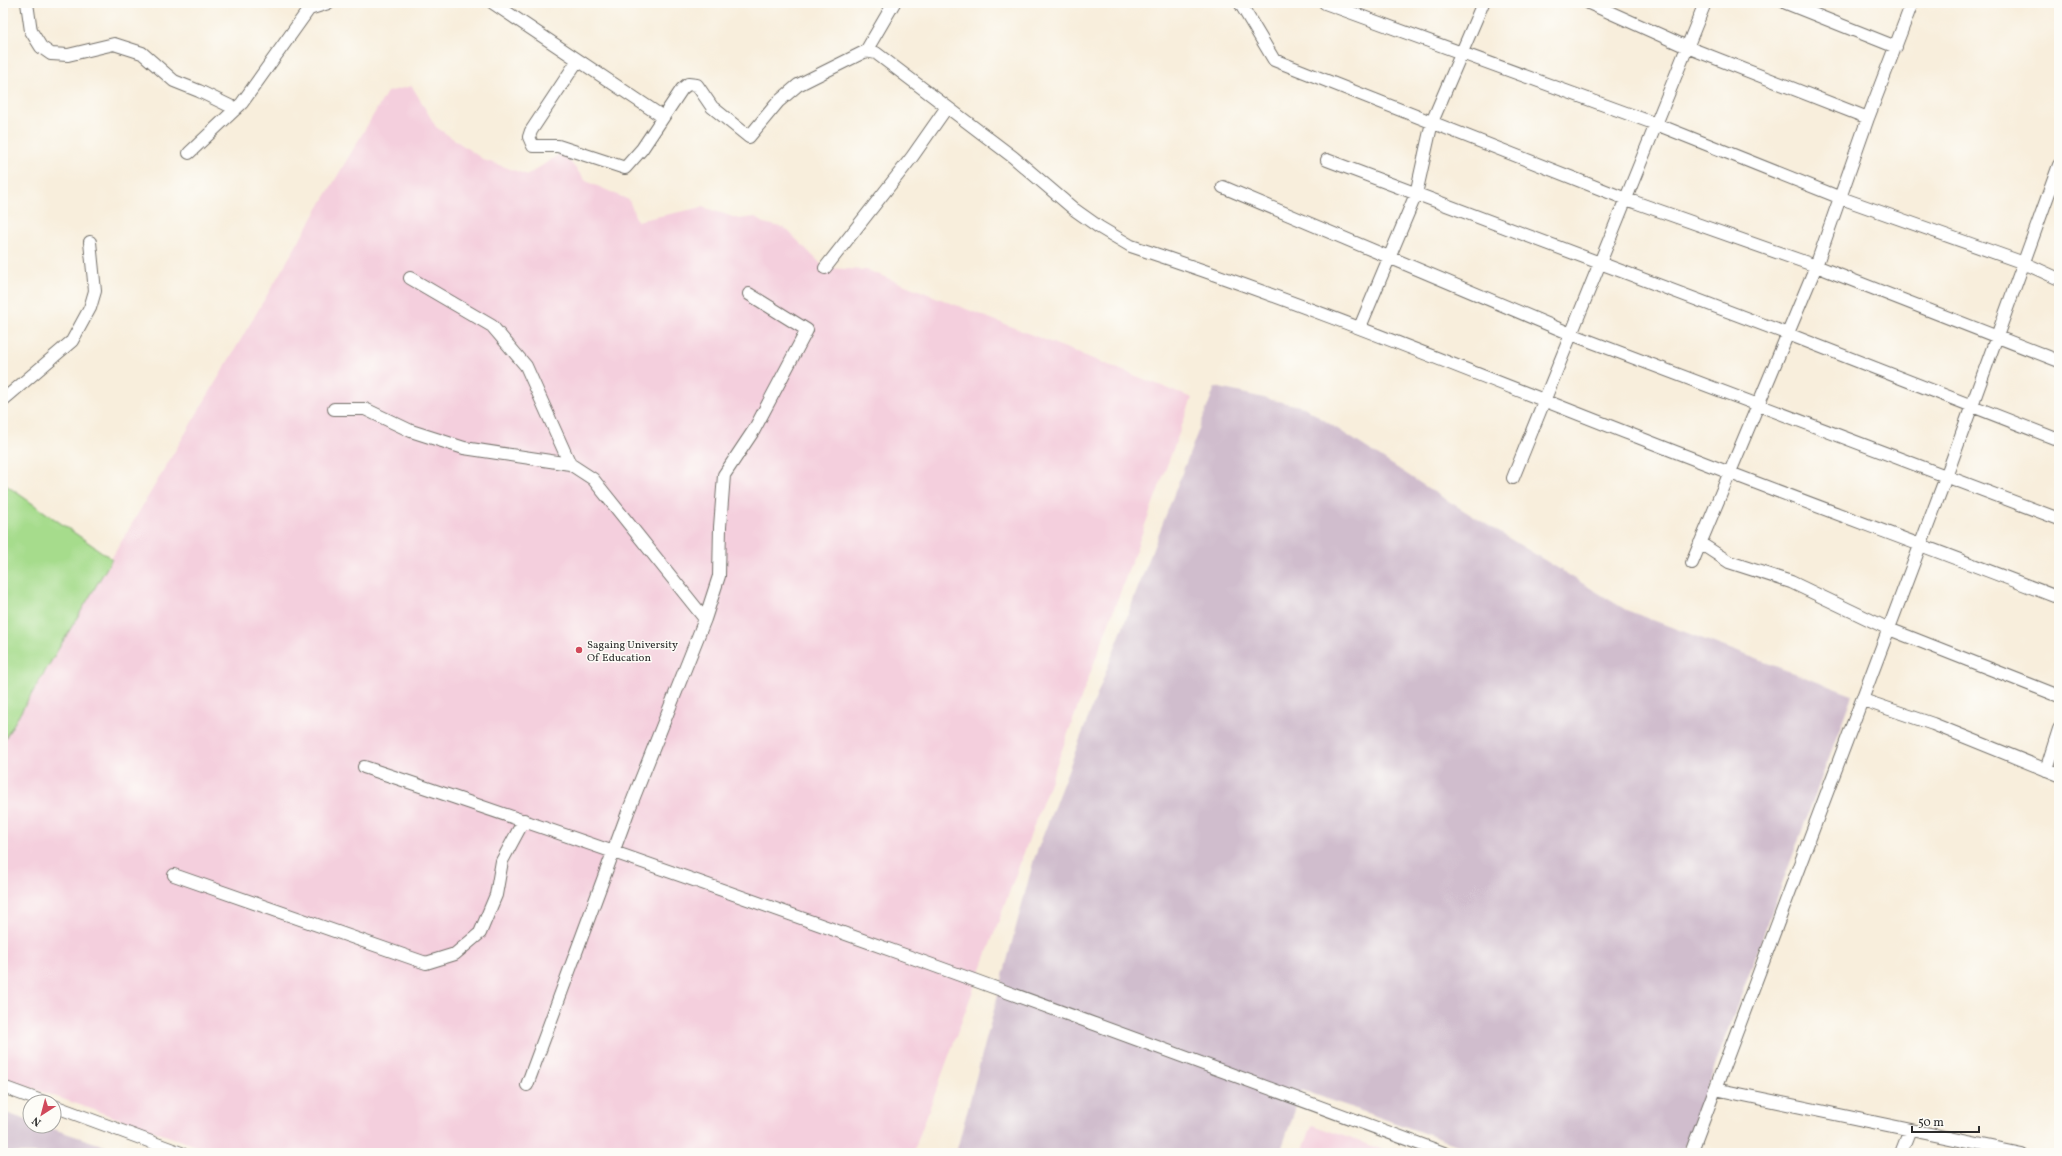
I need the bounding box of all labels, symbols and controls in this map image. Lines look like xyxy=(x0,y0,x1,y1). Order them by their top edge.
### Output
place label: Sagaing University Of Education xyxy=(587,638,678,666)
marker: Sagaing University Of Education xyxy=(574,645,584,655)
north arrow xyxy=(22,1094,62,1134)
scale bar xyxy=(1912,1108,1979,1134)
text: N xyxy=(29,1112,45,1129)
text: 50 m xyxy=(1918,1115,1944,1131)

